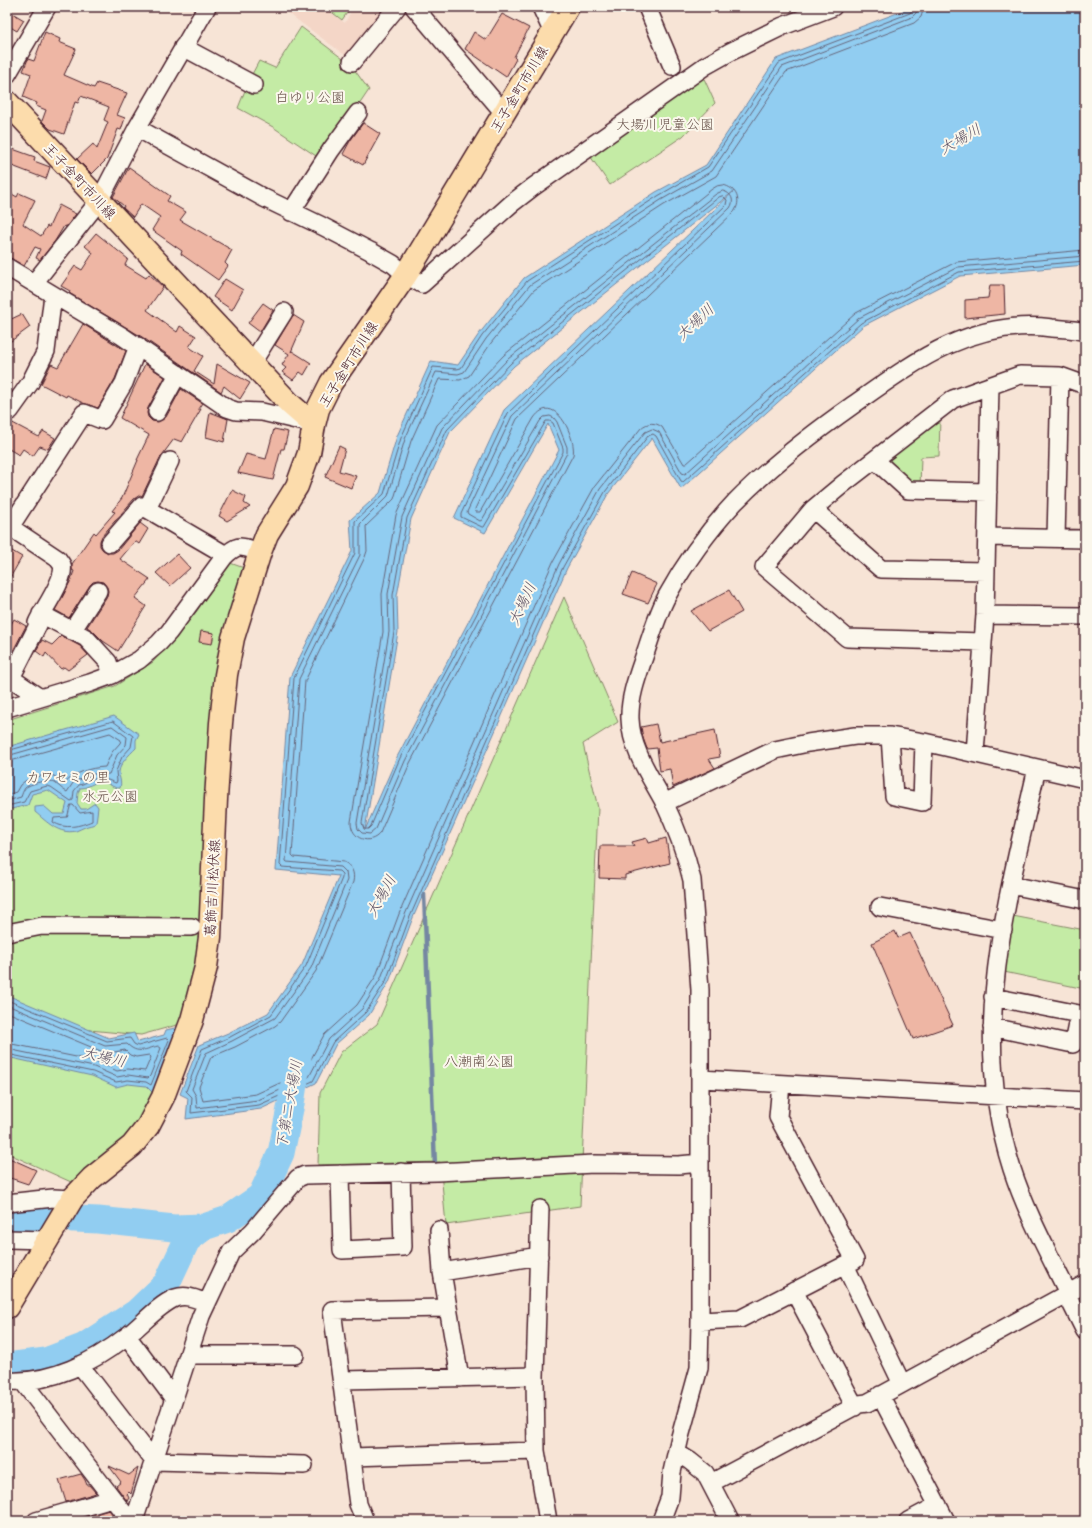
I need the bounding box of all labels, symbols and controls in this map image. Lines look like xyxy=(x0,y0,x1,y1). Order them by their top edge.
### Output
street label: 王子金町市川線 xyxy=(487,43,552,136)
park label: 白ゆり公園 xyxy=(275,89,345,106)
park label: 大場川児童公園 xyxy=(616,116,714,133)
water label: 大場川 xyxy=(936,120,984,158)
street label: 王子金町市川線 xyxy=(40,140,119,223)
water label: 大場川 xyxy=(672,300,718,344)
street label: 王子金町市川線 xyxy=(315,318,382,410)
water label: 大場川 xyxy=(504,580,540,628)
park label: カワセミの里 xyxy=(26,769,110,786)
park label: 水元公園 xyxy=(82,788,138,805)
street label: 葛飾吉川松伏線 xyxy=(201,839,224,937)
water label: 大場川 xyxy=(362,872,400,920)
water label: 大場川 xyxy=(80,1043,128,1071)
park label: 八潮南公園 xyxy=(444,1053,514,1070)
water label: 下第二大場川 xyxy=(272,1058,306,1150)

